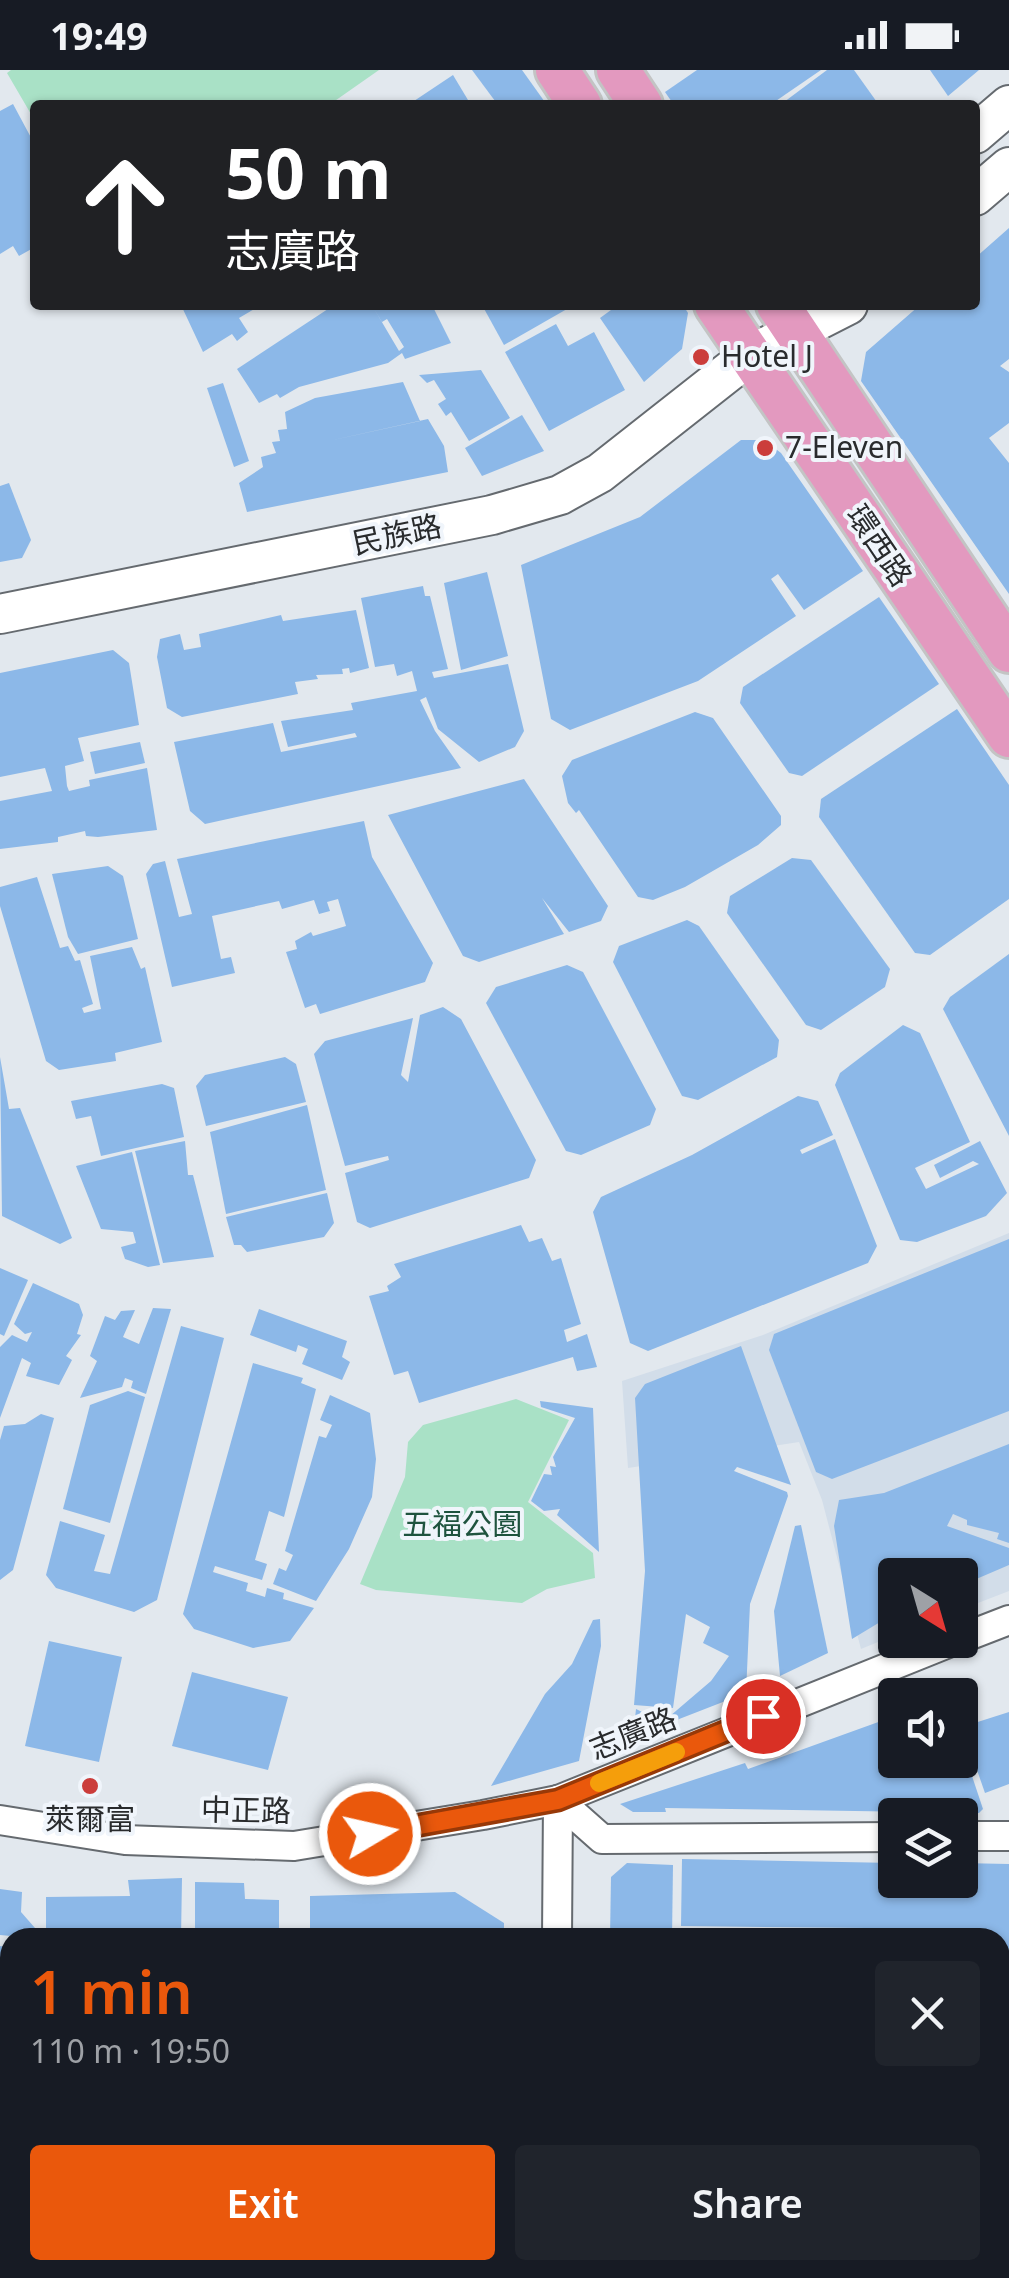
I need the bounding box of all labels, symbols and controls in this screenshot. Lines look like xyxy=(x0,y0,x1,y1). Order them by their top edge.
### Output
text: 19:49 xyxy=(50,9,148,61)
text: 50 m xyxy=(225,124,392,220)
icon: ahead xyxy=(60,140,190,270)
text: 志廣路 xyxy=(225,219,360,280)
place label: Hotel J xyxy=(721,335,813,376)
marker: Hotel J xyxy=(690,346,712,368)
place label: 7-Eleven xyxy=(785,426,903,467)
marker: 7-Eleven xyxy=(754,437,776,459)
street label: 環西路 xyxy=(838,496,922,594)
street label: 民族路 xyxy=(348,504,445,563)
park label: 五福公園 xyxy=(402,1503,522,1544)
north arrow xyxy=(878,1558,978,1658)
map controls xyxy=(878,1558,978,1898)
pin xyxy=(721,1674,806,1759)
button: sound xyxy=(878,1678,978,1778)
icon: arrive xyxy=(736,1689,791,1744)
street label: 志廣路 xyxy=(583,1697,682,1768)
marker: 萊爾富 xyxy=(79,1775,101,1797)
position arrow xyxy=(318,1782,422,1886)
street label: 中正路 xyxy=(201,1788,291,1831)
place label: 萊爾富 xyxy=(45,1798,135,1839)
button: layers xyxy=(878,1798,978,1898)
text: 1 min xyxy=(30,1950,193,2032)
button: close xyxy=(875,1961,980,2066)
text: 110 m · 19:50 xyxy=(30,2029,230,2072)
button: Exit xyxy=(30,2145,495,2260)
button: Share xyxy=(515,2145,980,2260)

